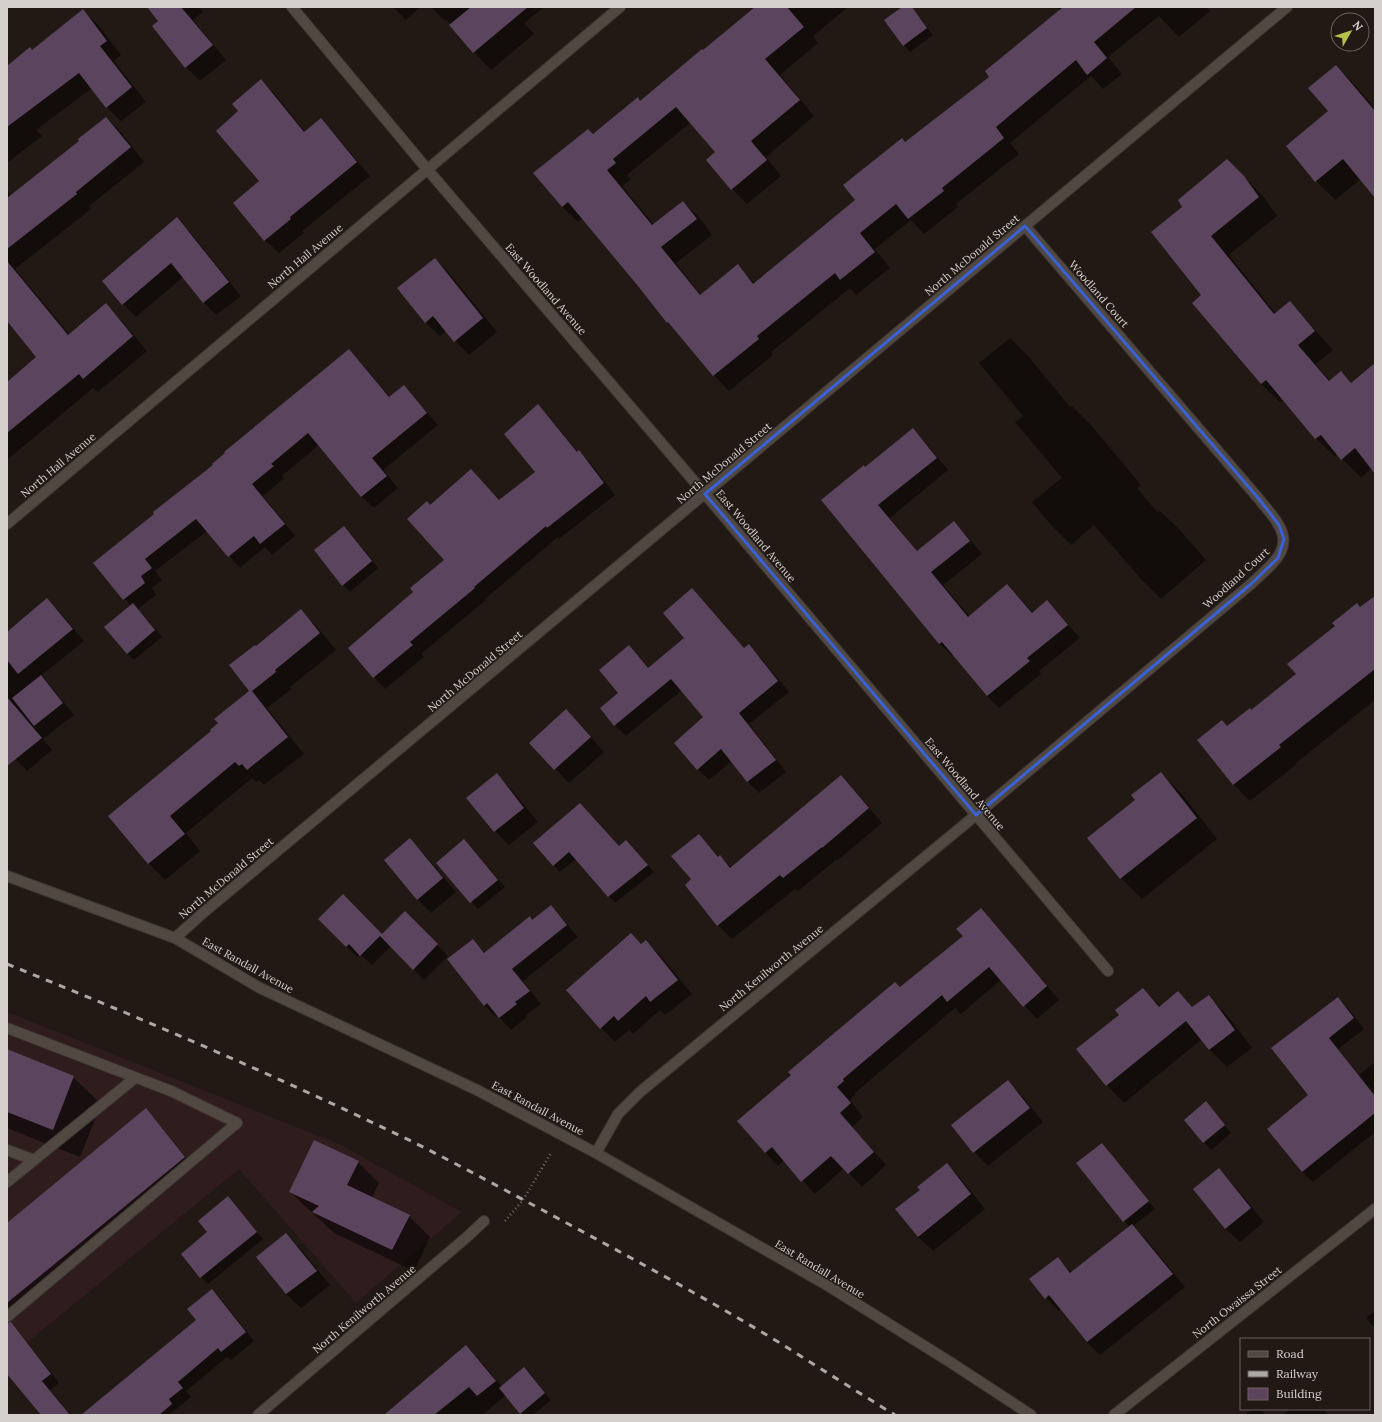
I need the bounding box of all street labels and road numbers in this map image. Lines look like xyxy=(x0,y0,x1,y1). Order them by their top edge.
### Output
street label: North McDonald Street xyxy=(922,211,1023,299)
street label: North Hall Avenue xyxy=(265,221,345,291)
street label: East Woodland Avenue xyxy=(502,240,590,338)
street label: Woodland Court xyxy=(1066,257,1133,331)
street label: North McDonald Street xyxy=(674,419,775,507)
street label: North Hall Avenue xyxy=(18,430,98,500)
street label: East Woodland Avenue xyxy=(713,487,799,585)
street label: Woodland Court xyxy=(1200,544,1273,611)
street label: North McDonald Street xyxy=(425,627,526,715)
street label: East Woodland Avenue xyxy=(922,735,1008,833)
street label: North McDonald Street xyxy=(176,834,277,922)
street label: North Kenilworth Avenue xyxy=(716,922,826,1014)
street label: East Randall Avenue xyxy=(200,934,296,996)
street label: East Randall Avenue xyxy=(489,1078,587,1138)
street label: East Randall Avenue xyxy=(772,1237,868,1301)
street label: North Kenilworth Avenue xyxy=(310,1262,418,1356)
street label: North Owaissa Street xyxy=(1190,1262,1285,1341)

